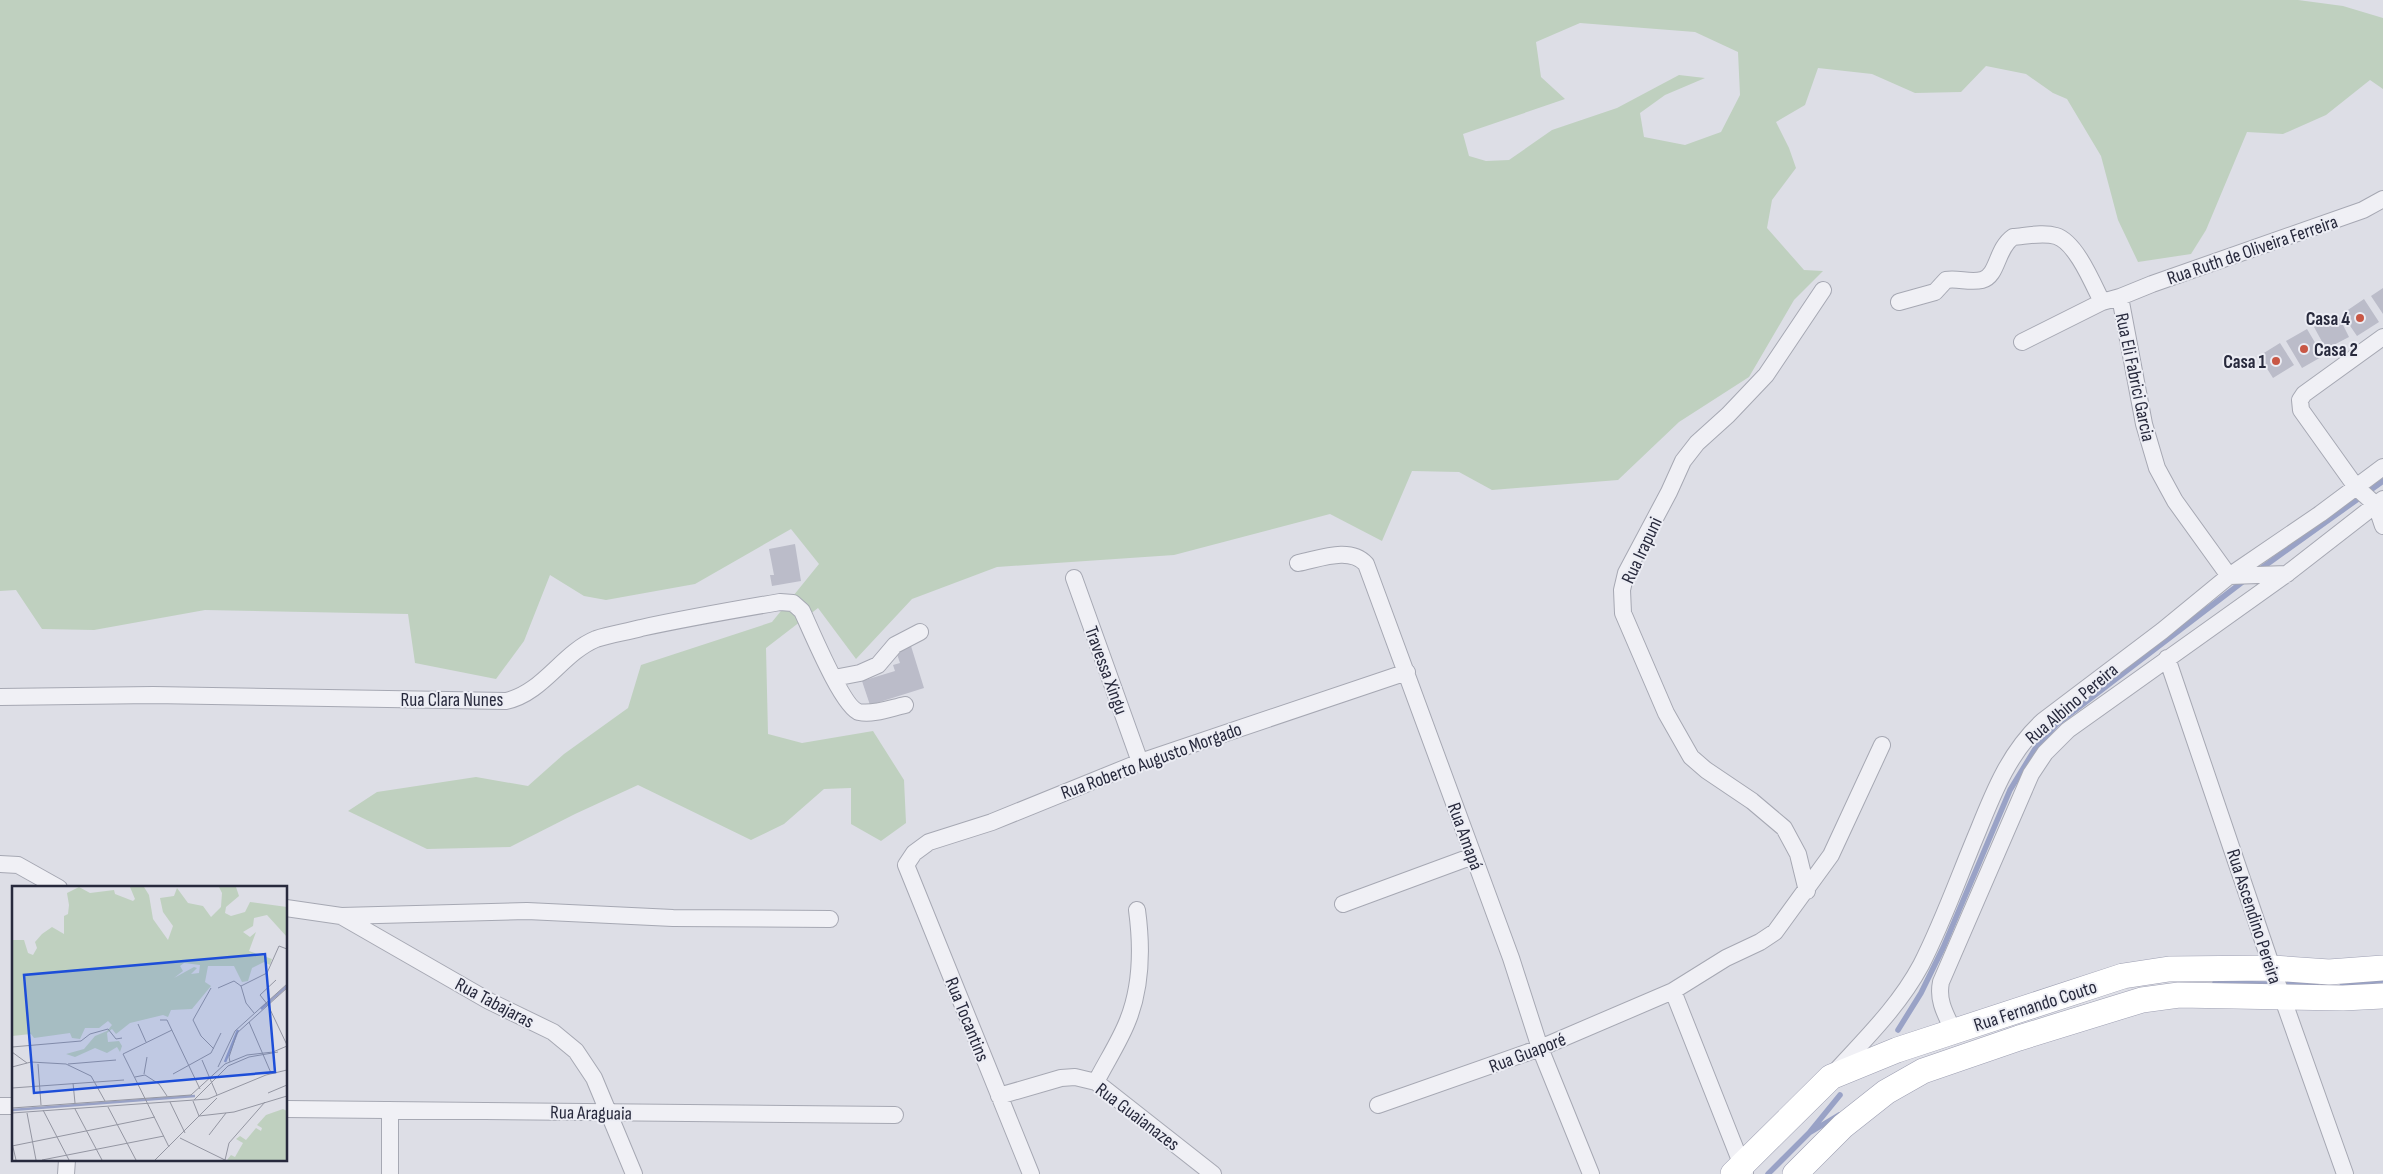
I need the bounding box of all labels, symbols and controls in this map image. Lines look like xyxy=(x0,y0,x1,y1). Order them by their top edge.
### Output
street label: Rua Ruth de Oliveira Ferreira xyxy=(2164,210,2341,290)
place label: Casa 4 xyxy=(2306,308,2350,331)
street label: Rua Eli Fabrici Garcia xyxy=(2110,311,2159,444)
marker: Casa 4 xyxy=(2354,312,2366,324)
place label: Casa 2 xyxy=(2314,339,2358,362)
marker: Casa 2 xyxy=(2298,343,2310,355)
place label: Casa 1 xyxy=(2223,351,2267,374)
marker: Casa 1 xyxy=(2270,355,2282,367)
street label: Rua Irapuni xyxy=(1617,514,1668,588)
street label: Travessa Xingu xyxy=(1079,623,1132,718)
street label: Rua Albino Pereira xyxy=(2021,659,2123,750)
street label: Rua Clara Nunes xyxy=(401,689,504,712)
street label: Rua Roberto Augusto Morgado xyxy=(1058,718,1245,805)
street label: Rua Amapá xyxy=(1442,800,1487,873)
street label: Rua Ascendino Pereira xyxy=(2221,846,2286,987)
inset map xyxy=(12,886,288,1162)
street label: Rua Tabajaras xyxy=(451,973,538,1034)
street label: Rua Tocantins xyxy=(939,974,994,1065)
street label: Rua Fernando Couto xyxy=(1971,976,2100,1037)
street label: Rua Guaporé xyxy=(1486,1028,1569,1079)
street label: Rua Guaianazes xyxy=(1091,1078,1184,1156)
street label: Rua Araguaia xyxy=(550,1101,632,1126)

